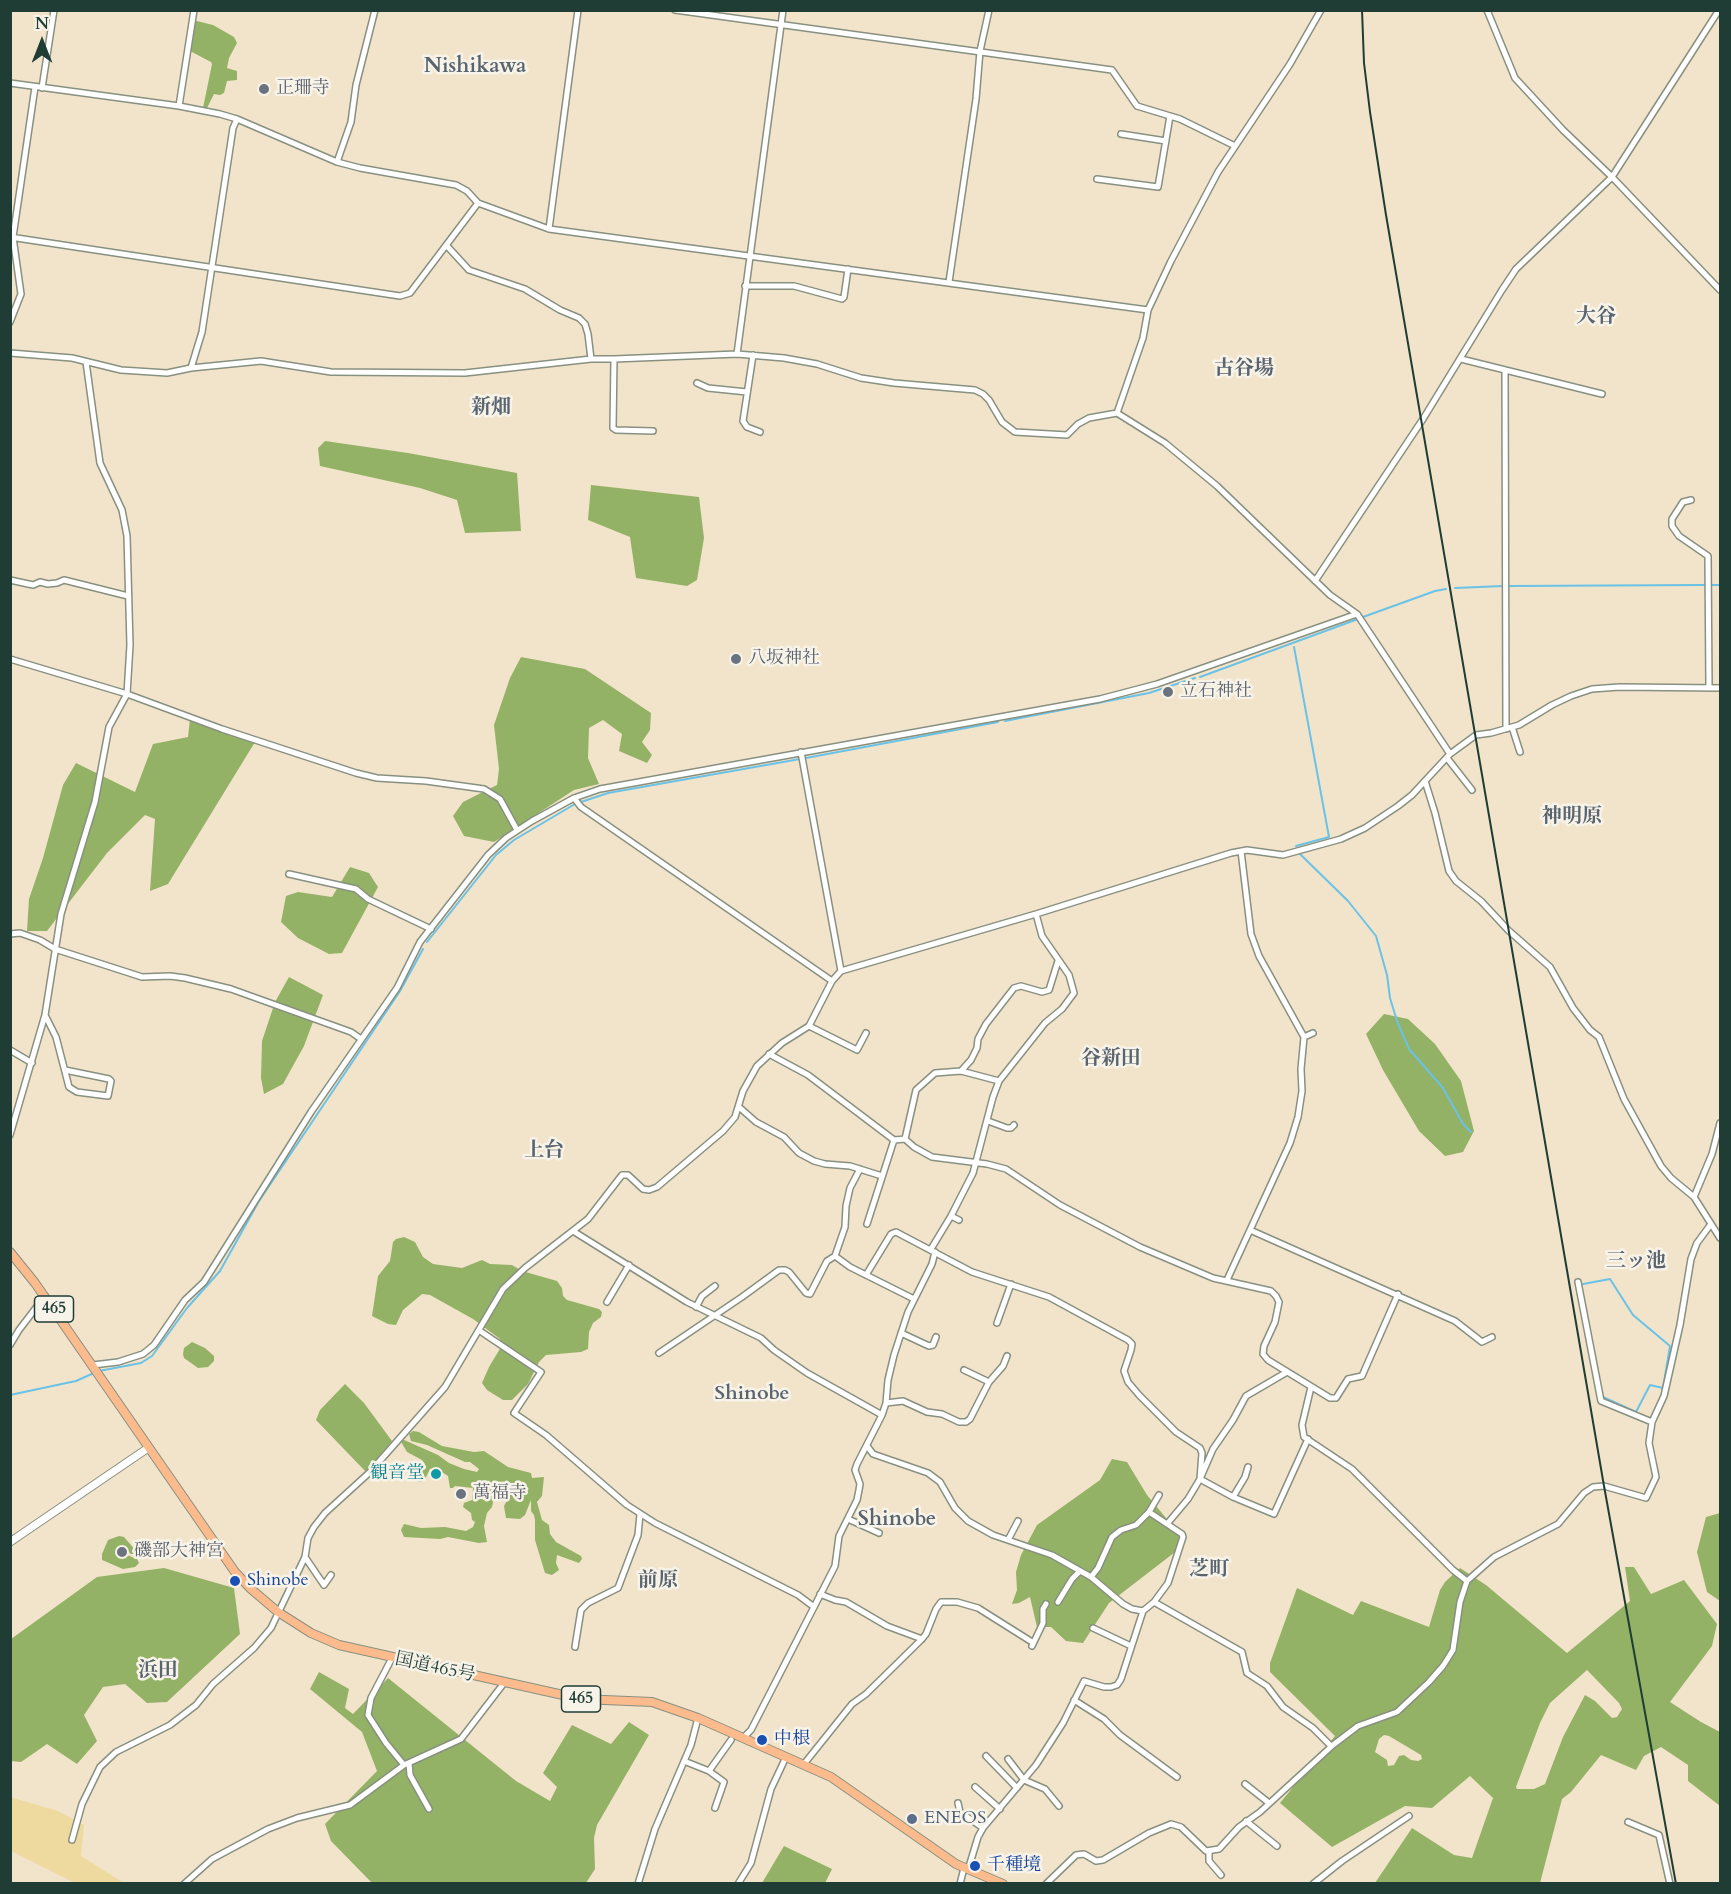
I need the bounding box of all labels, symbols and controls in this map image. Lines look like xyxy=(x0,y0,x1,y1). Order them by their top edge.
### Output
north arrow xyxy=(12,12,72,72)
text: N xyxy=(35,13,49,35)
district label: Nishikawa xyxy=(424,54,526,80)
place label: 正珊寺 xyxy=(276,78,330,100)
marker: 正珊寺 xyxy=(257,82,271,96)
district label: 大谷 xyxy=(1576,305,1616,329)
district label: 古谷場 xyxy=(1214,357,1274,381)
district label: 新畑 xyxy=(471,396,511,420)
place label: 八坂神社 xyxy=(748,648,820,670)
marker: 八坂神社 xyxy=(729,652,743,666)
place label: 立石神社 xyxy=(1180,681,1252,703)
marker: 立石神社 xyxy=(1161,685,1175,699)
district label: 神明原 xyxy=(1542,805,1602,829)
district label: 谷新田 xyxy=(1081,1047,1141,1071)
district label: 上台 xyxy=(524,1139,564,1163)
district label: 三ッ池 xyxy=(1606,1250,1666,1274)
road number: 465 xyxy=(34,1296,74,1322)
district label: Shinobe xyxy=(715,1382,789,1406)
place label: 観音堂 xyxy=(370,1463,424,1485)
marker: 観音堂 xyxy=(429,1467,443,1481)
place label: 萬福寺 xyxy=(473,1483,527,1505)
marker: 萬福寺 xyxy=(454,1487,468,1501)
district label: Shinobe xyxy=(858,1507,936,1533)
place label: 磯部大神宮 xyxy=(134,1541,224,1563)
marker: 磯部大神宮 xyxy=(115,1545,129,1559)
district label: 芝町 xyxy=(1189,1558,1229,1582)
district label: 前原 xyxy=(638,1569,678,1593)
place label: Shinobe xyxy=(247,1570,309,1592)
marker: Shinobe xyxy=(228,1574,242,1588)
street label: 国道465号 xyxy=(393,1649,477,1687)
district label: 浜田 xyxy=(138,1659,178,1683)
road number: 465 xyxy=(562,1686,600,1712)
place label: 中根 xyxy=(774,1729,810,1751)
marker: 中根 xyxy=(755,1733,769,1747)
place label: ENEOS xyxy=(924,1808,986,1830)
marker: ENEOS xyxy=(905,1812,919,1826)
place label: 千種境 xyxy=(987,1855,1041,1877)
marker: 千種境 xyxy=(968,1859,982,1873)

